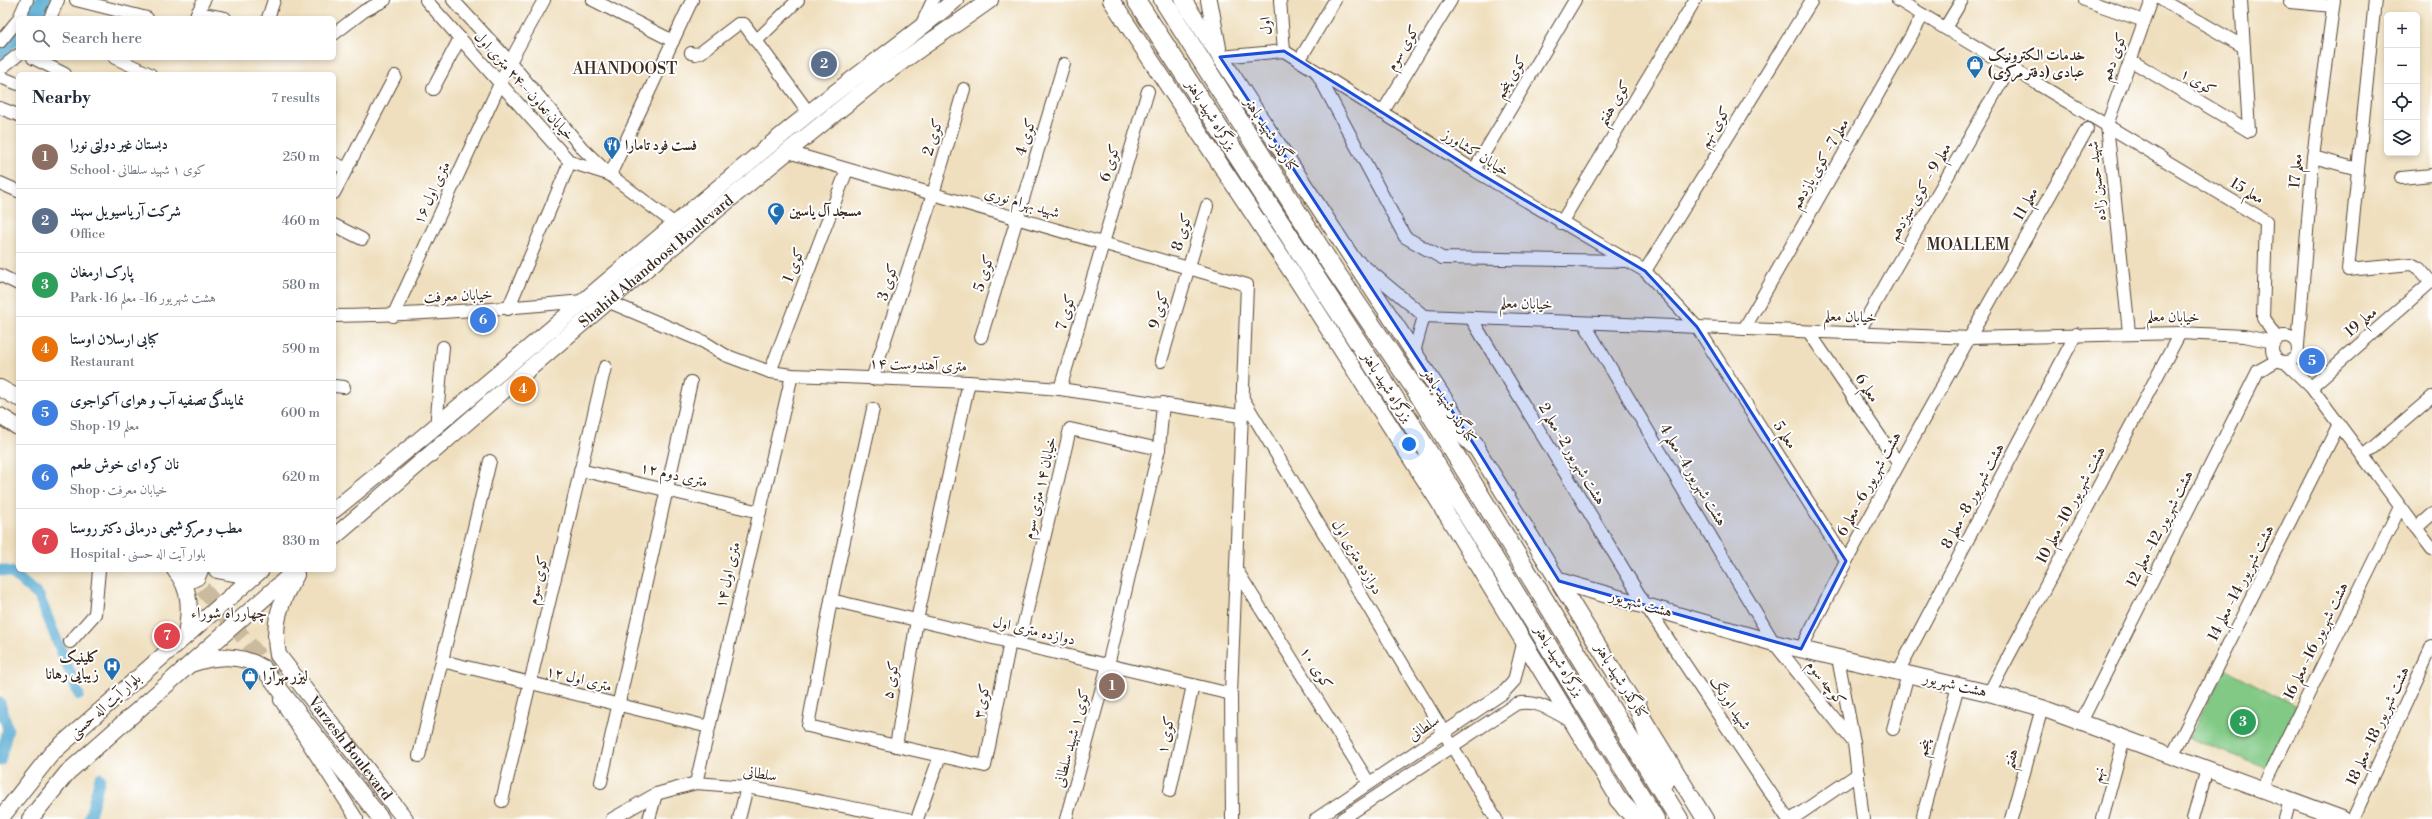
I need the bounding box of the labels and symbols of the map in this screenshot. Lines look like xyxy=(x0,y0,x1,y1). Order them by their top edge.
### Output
street label: اول xyxy=(1256,16,1276,36)
street label: کوی سوم xyxy=(1382,22,1427,76)
street label: خیابان تعاون - ۲۴ متری اول xyxy=(470,27,578,145)
street label: کوی دهم xyxy=(2096,30,2135,86)
place label: خدمات الکترونیک عبادی (دفتر مرکزی) xyxy=(1988,46,2085,82)
pin: 2 xyxy=(811,49,837,79)
street label: کوی پنجم xyxy=(1491,52,1535,104)
shop icon: خدمات الکترونیک عبادی (دفتر مرکزی) xyxy=(1965,54,1985,79)
district label: AHANDOOST xyxy=(572,59,677,79)
street label: کوی ۱ xyxy=(2177,64,2219,100)
street label: بزرگراه شهید باهنر xyxy=(1180,74,1242,154)
street label: کوی هفتم xyxy=(1593,76,1639,132)
street label: کنارگذر شهید باهنر xyxy=(1239,91,1304,176)
street label: کوی نهم xyxy=(1695,103,1738,153)
street label: معلم 7- کوی یازدهم xyxy=(1786,115,1858,215)
street label: کوی 2 xyxy=(918,116,948,158)
street label: کوی 4 xyxy=(1011,116,1041,158)
street label: خیابان کشاورز xyxy=(1438,124,1513,181)
restaurant icon: فست فود تامارا xyxy=(602,135,622,160)
place label: فست فود تامارا xyxy=(625,136,697,155)
street label: معلم 9 - کوی سیزدهم xyxy=(1884,139,1960,247)
street label: شهید حسین زاده xyxy=(2083,140,2111,222)
street label: کوی 6 xyxy=(1095,142,1125,184)
street label: معلم 17 xyxy=(2285,153,2312,190)
street label: ۱۶ متری اول xyxy=(409,158,455,228)
street label: معلم 15 xyxy=(2224,173,2267,213)
street label: شهید بهرام نوری xyxy=(981,183,1062,226)
street label: معلم 11 xyxy=(2009,184,2047,226)
street label: Shahid Ahandoost Boulevard xyxy=(575,190,738,332)
mosque icon: مسجد آل یاسین xyxy=(766,201,786,226)
place label: مسجد آل یاسین xyxy=(789,202,862,221)
street label: کوی 8 xyxy=(1167,211,1197,253)
district label: MOALLEM xyxy=(1926,235,2010,255)
street label: کوی 1 xyxy=(779,245,809,285)
street label: کوی 5 xyxy=(969,252,999,294)
street label: کوی 3 xyxy=(873,261,903,303)
street label: خیابان معرفت xyxy=(423,285,493,307)
street label: کوی 9 xyxy=(1145,289,1173,331)
street label: کوی 7 xyxy=(1052,292,1080,332)
street label: خیابان معلم xyxy=(1499,294,1553,319)
street label: معلم 19 xyxy=(2341,303,2384,345)
pin: 6 xyxy=(470,305,496,335)
street label: خیابان معلم xyxy=(1823,307,1877,332)
street label: خیابان معلم xyxy=(2146,307,2200,332)
street label: بزرگراه شهید باهنر xyxy=(1356,346,1418,426)
pin: 5 xyxy=(2299,346,2325,376)
street label: ۱۴ متری آهندوست xyxy=(869,354,967,376)
street label: کنارگذر شهید باهنر xyxy=(1417,362,1482,447)
street label: معلم 6 xyxy=(1846,370,1883,409)
pin: 4 xyxy=(510,374,536,404)
street label: هشت شهریور 2- معلم 2 xyxy=(1530,400,1610,511)
street label: معلم 5 xyxy=(1765,417,1801,455)
street label: هشت شهریور 4- معلم 4 xyxy=(1651,420,1731,532)
street label: هشت شهریور 6- معلم 6 xyxy=(1832,428,1910,542)
your location xyxy=(1399,434,1419,454)
street label: خیابان ۱۴ متری سوم xyxy=(1019,435,1064,542)
street label: هشت شهریور 8- معلم 8 xyxy=(1937,440,2013,554)
street label: هشت شهریور 10- معلم 10 xyxy=(2032,443,2114,569)
street label: ۱۲ متری دوم xyxy=(638,458,710,495)
street label: هشت شهریور 12- معلم 12 xyxy=(2122,467,2202,593)
street label: دوازده متری اول xyxy=(1327,516,1387,598)
street label: هشت شهریور 14- معلم 14 xyxy=(2203,522,2283,647)
street label: ۱۴ متری اول xyxy=(711,540,745,610)
street label: کوی سوم xyxy=(523,553,556,607)
street label: هشت شهریور 16- معلم 16 xyxy=(2279,579,2357,705)
street label: هشت شهریور xyxy=(1605,585,1675,622)
district label: چهارراه شوراء xyxy=(191,603,267,623)
street label: دوازده متری اول xyxy=(991,612,1077,650)
street label: بزرگراه شهید باهنر xyxy=(1529,620,1589,700)
pin: 7 xyxy=(154,621,180,651)
street label: کنارگذر شهید باهنر xyxy=(1589,637,1654,722)
street label: کوی ۱۰ xyxy=(1295,643,1337,693)
place label: کلینیک زیبایی رهانا xyxy=(45,648,99,684)
hospital icon: کلینیک زیبایی رهانا xyxy=(102,656,122,681)
street label: کوچه سوم xyxy=(1800,656,1850,712)
street label: کوی ۵ xyxy=(878,659,904,701)
street label: ۱۲ متری اول xyxy=(544,662,614,696)
street label: هشت شهریور 18- معلم 18 xyxy=(2342,663,2418,791)
shop icon: لیزر مهرآرا xyxy=(240,666,260,691)
place label: لیزر مهرآرا xyxy=(263,667,308,686)
street label: هشت شهریور xyxy=(1919,668,1989,702)
street label: بلوار آیت اله حسنی xyxy=(65,669,146,743)
pin: 1 xyxy=(1099,671,1125,701)
street label: شهید اورنگ xyxy=(1705,672,1756,734)
street label: کوی۳ xyxy=(969,682,995,720)
street label: کوی ۱ شهید سلطانی xyxy=(1050,686,1094,790)
street label: Varzesh Boulevard xyxy=(303,692,397,804)
pin: 3 xyxy=(2230,707,2256,737)
street label: سلطانی xyxy=(1405,711,1443,745)
street label: کوی ۱ xyxy=(1153,714,1179,756)
street label: پنجم xyxy=(1912,735,1940,760)
street label: هفتم xyxy=(1999,746,2028,773)
street label: سلطانی xyxy=(742,762,778,786)
street label: نهم xyxy=(2087,765,2113,786)

